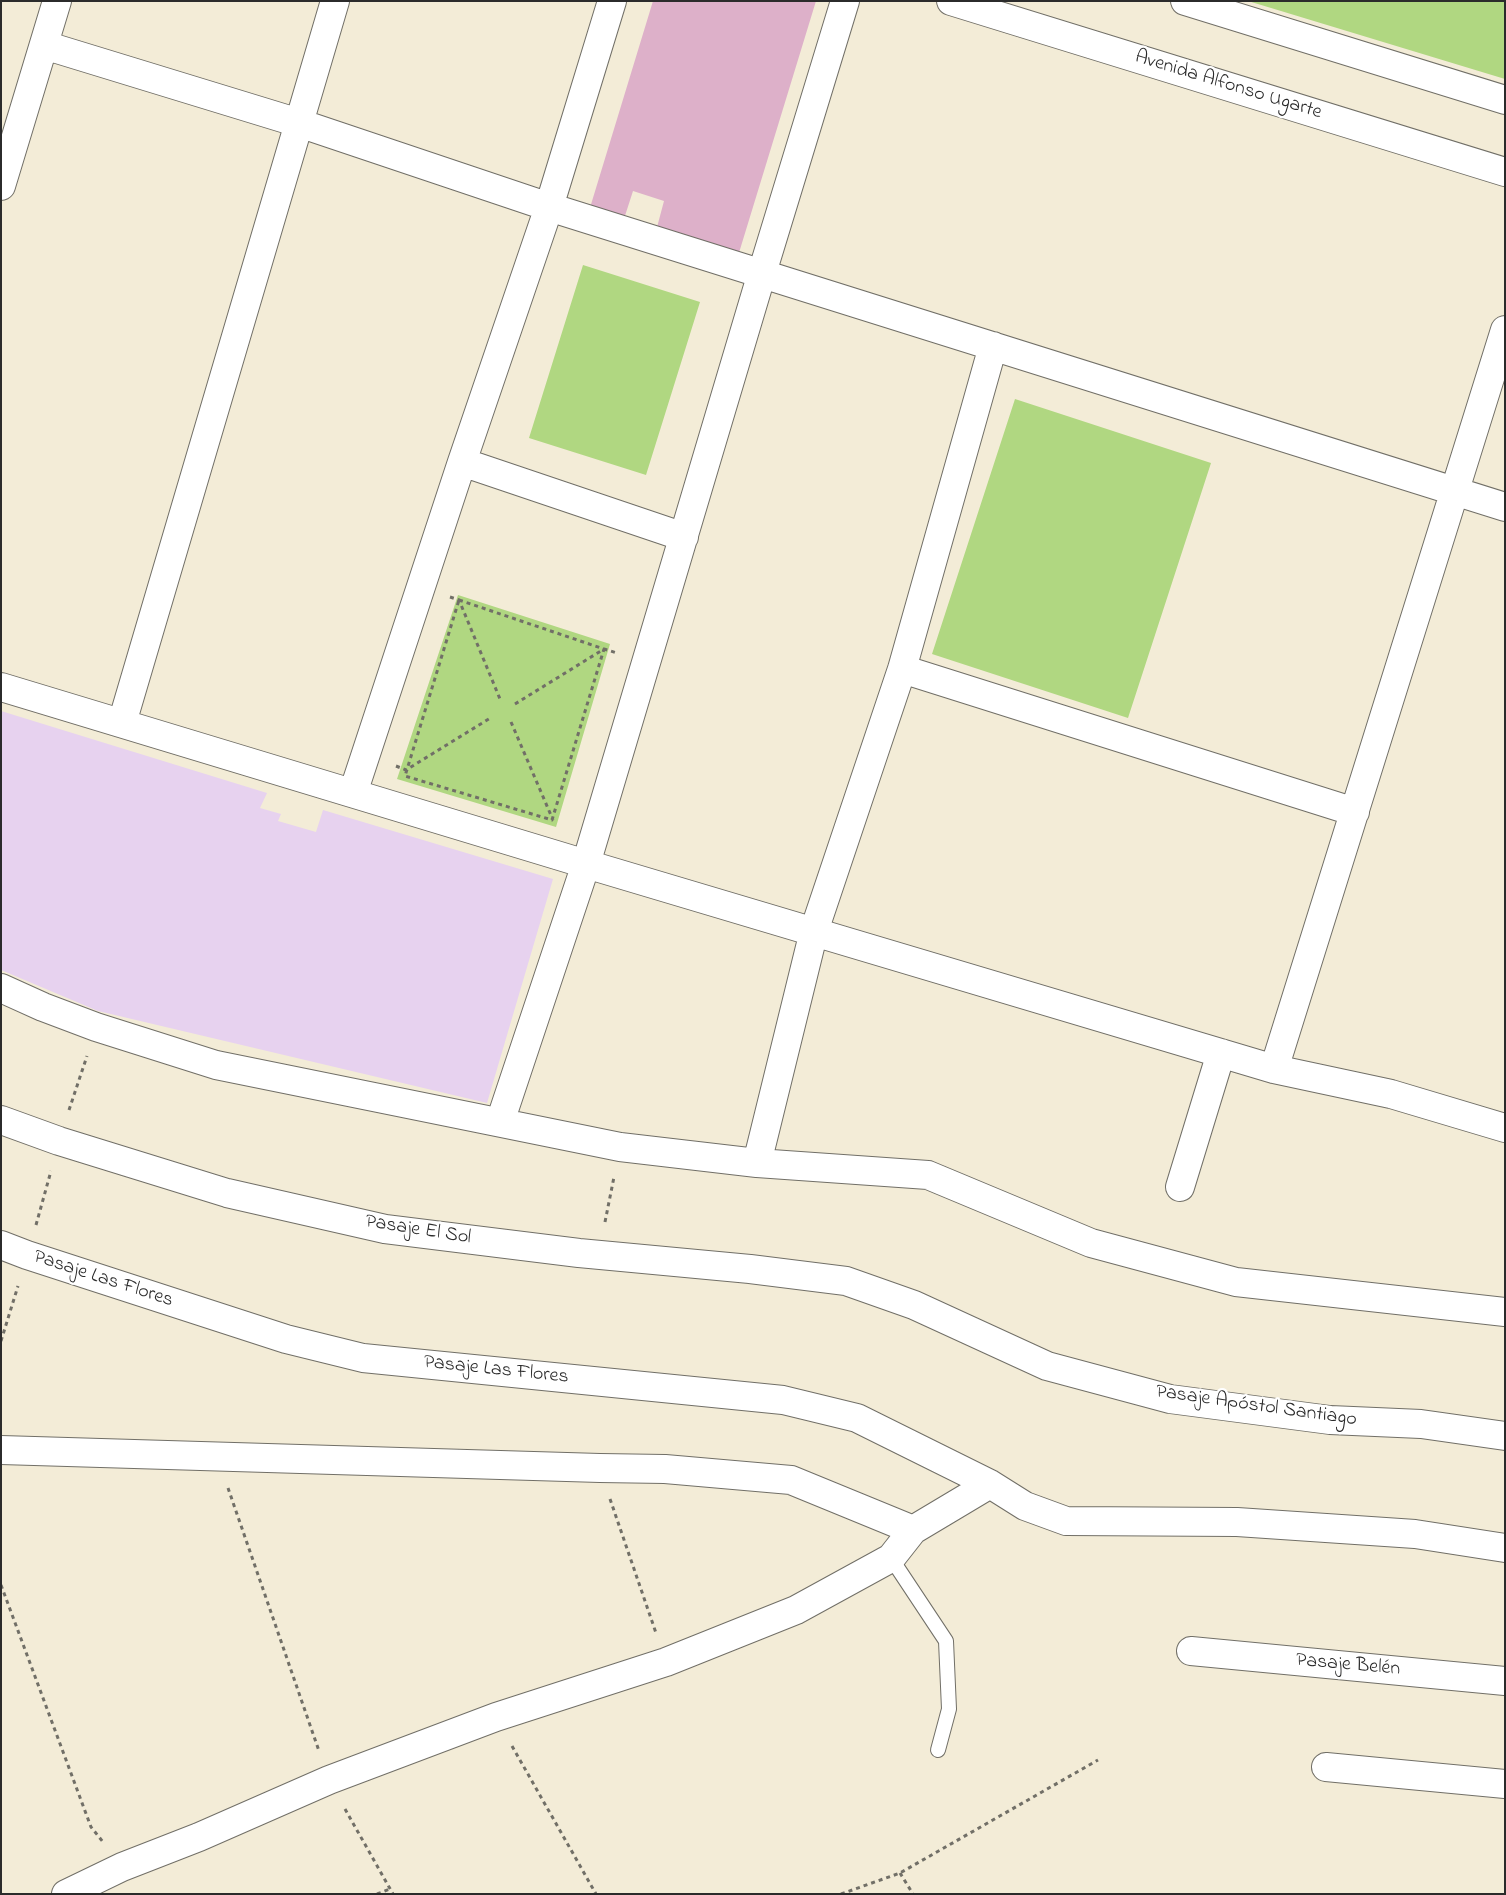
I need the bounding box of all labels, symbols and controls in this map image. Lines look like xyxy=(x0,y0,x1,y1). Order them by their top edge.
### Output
street label: Avenida Alfonso Ugarte xyxy=(1132,46,1324,126)
street label: Pasaje El Sol xyxy=(363,1211,473,1251)
street label: Pasaje Las Flores xyxy=(30,1246,176,1314)
street label: Pasaje Las Flores xyxy=(422,1351,570,1391)
street label: Pasaje Apóstol Santiago xyxy=(1154,1381,1358,1433)
street label: Pasaje Belén xyxy=(1295,1649,1401,1683)

